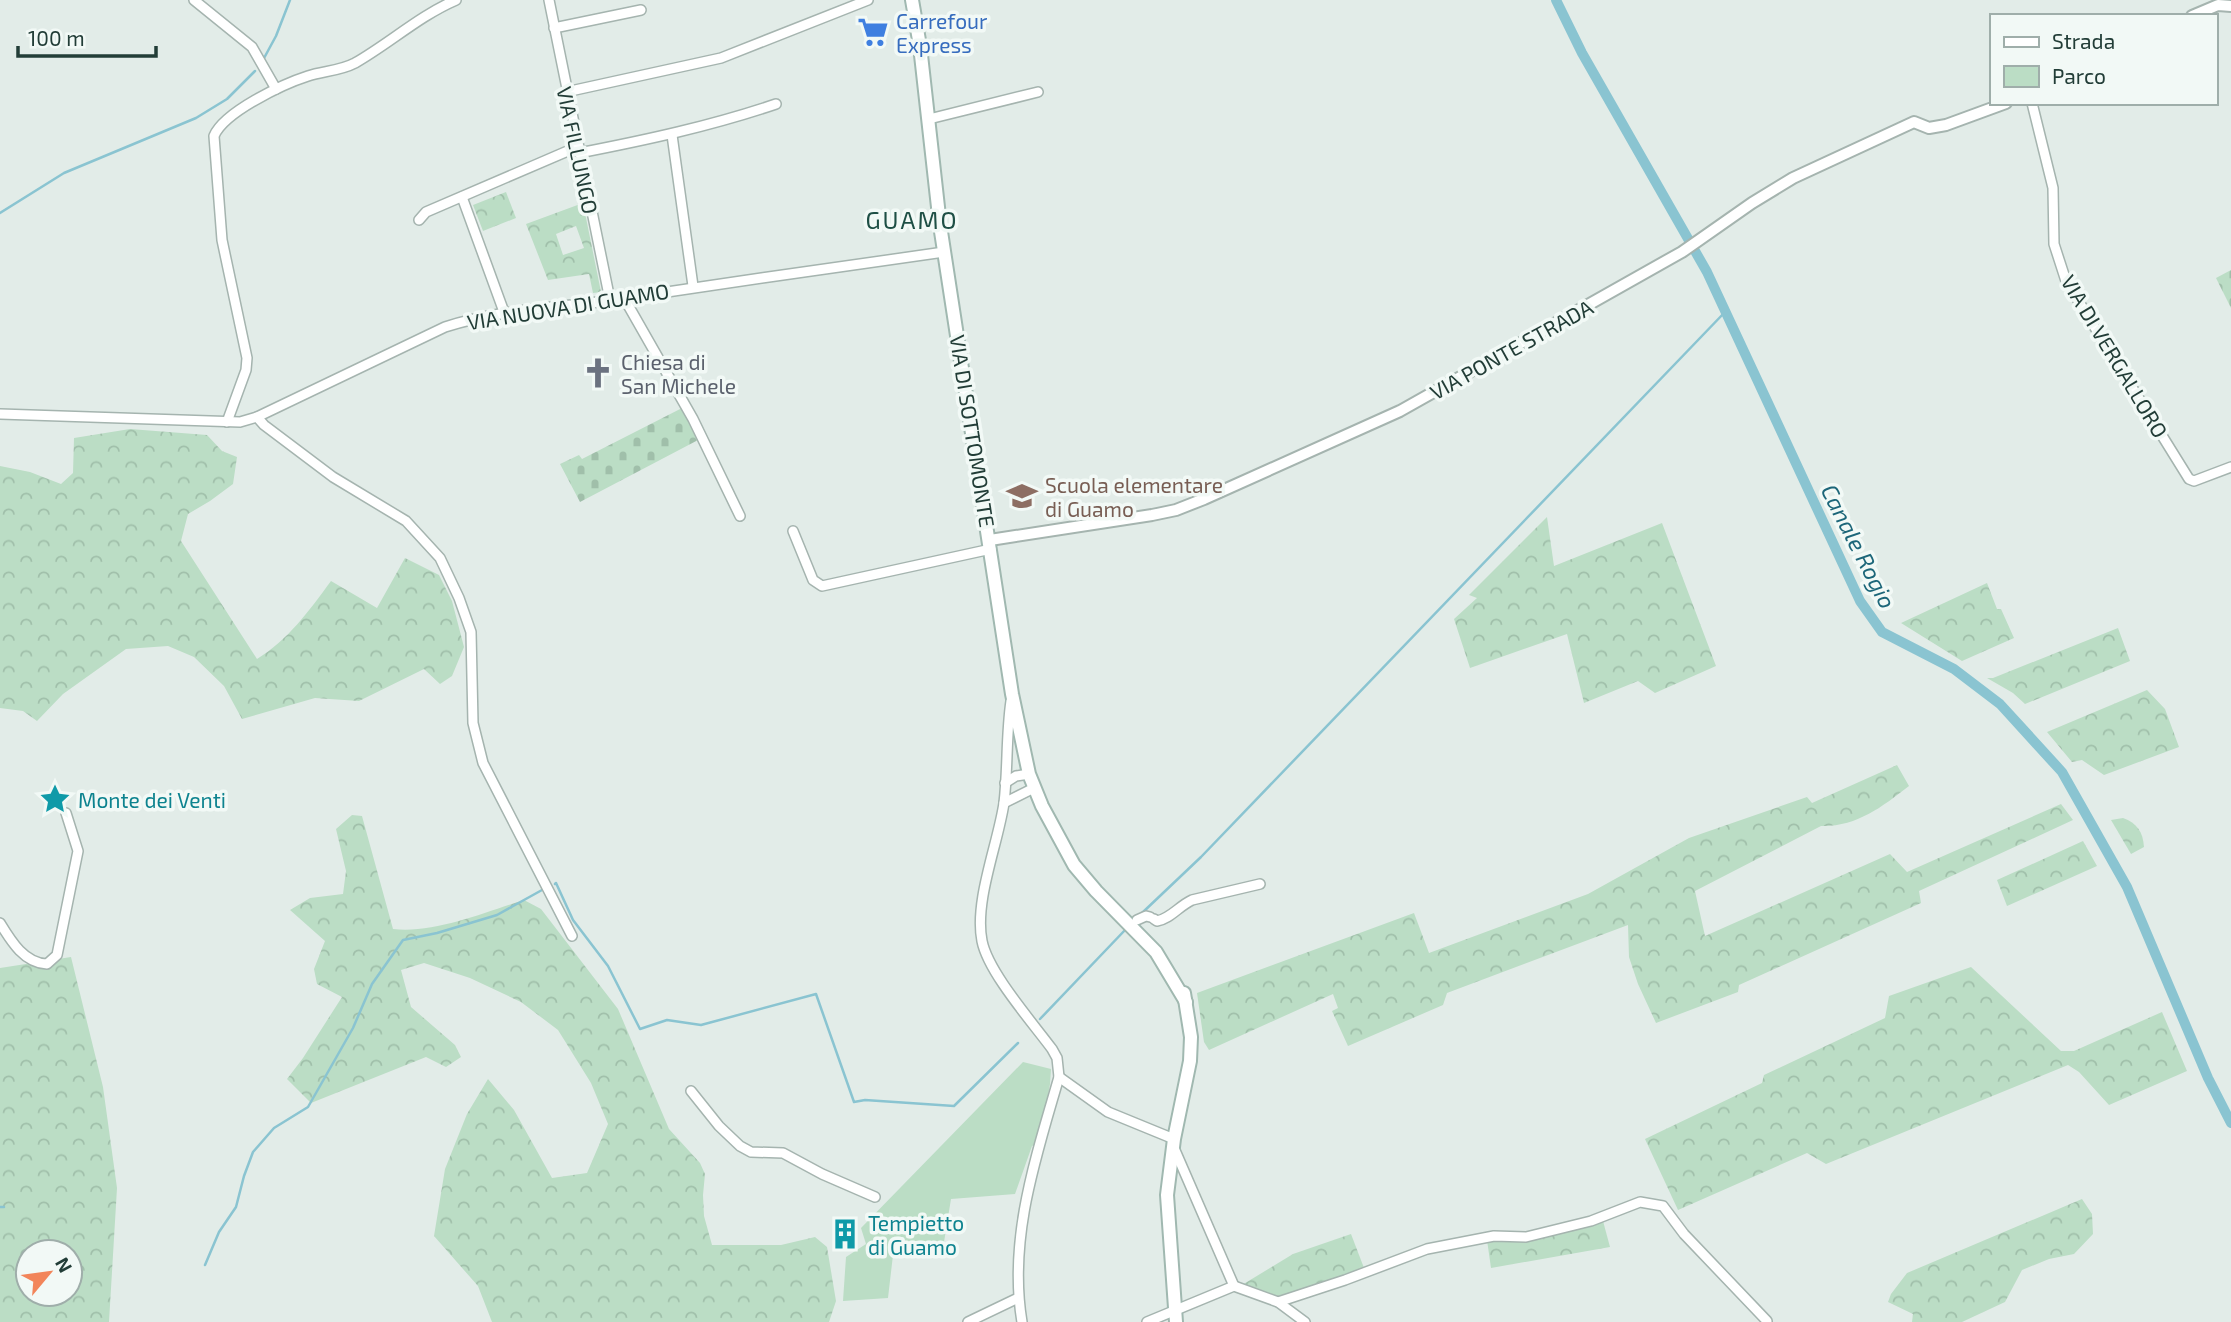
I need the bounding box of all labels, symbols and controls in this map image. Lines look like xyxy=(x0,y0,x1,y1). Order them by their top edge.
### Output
place label: Carrefour Express xyxy=(896,8,988,57)
scale bar xyxy=(18,14,156,58)
legend xyxy=(1990,14,2217,105)
supermarket icon: Carrefour Express xyxy=(856,15,890,49)
text: 100 m xyxy=(28,25,85,50)
text: Strada xyxy=(2052,28,2115,53)
text: Parco xyxy=(2052,63,2106,88)
street label: VIA FILLUNGO xyxy=(552,84,604,216)
district label: GUAMO xyxy=(866,205,958,234)
street label: VIA DI VERGALLORO xyxy=(2057,270,2173,442)
street label: VIA NUOVA DI GUAMO xyxy=(465,278,671,334)
street label: VIA PONTE STRADA xyxy=(1425,294,1597,404)
street label: VIA DI SOTTOMONTE xyxy=(945,333,1001,529)
place label: Chiesa di San Michele xyxy=(621,349,736,398)
church icon: Chiesa di San Michele xyxy=(581,356,615,390)
place label: Scuola elementare di Guamo xyxy=(1045,472,1223,521)
school or university icon: Scuola elementare di Guamo xyxy=(1005,479,1039,513)
water label: Canale Rogio xyxy=(1816,479,1902,613)
place icon: Monte dei Venti xyxy=(38,782,72,816)
place label: Monte dei Venti xyxy=(78,787,226,812)
place label: Tempietto di Guamo xyxy=(868,1210,964,1259)
building icon: Tempietto di Guamo xyxy=(828,1217,862,1251)
north arrow xyxy=(14,1238,84,1308)
text: N xyxy=(51,1253,78,1276)

